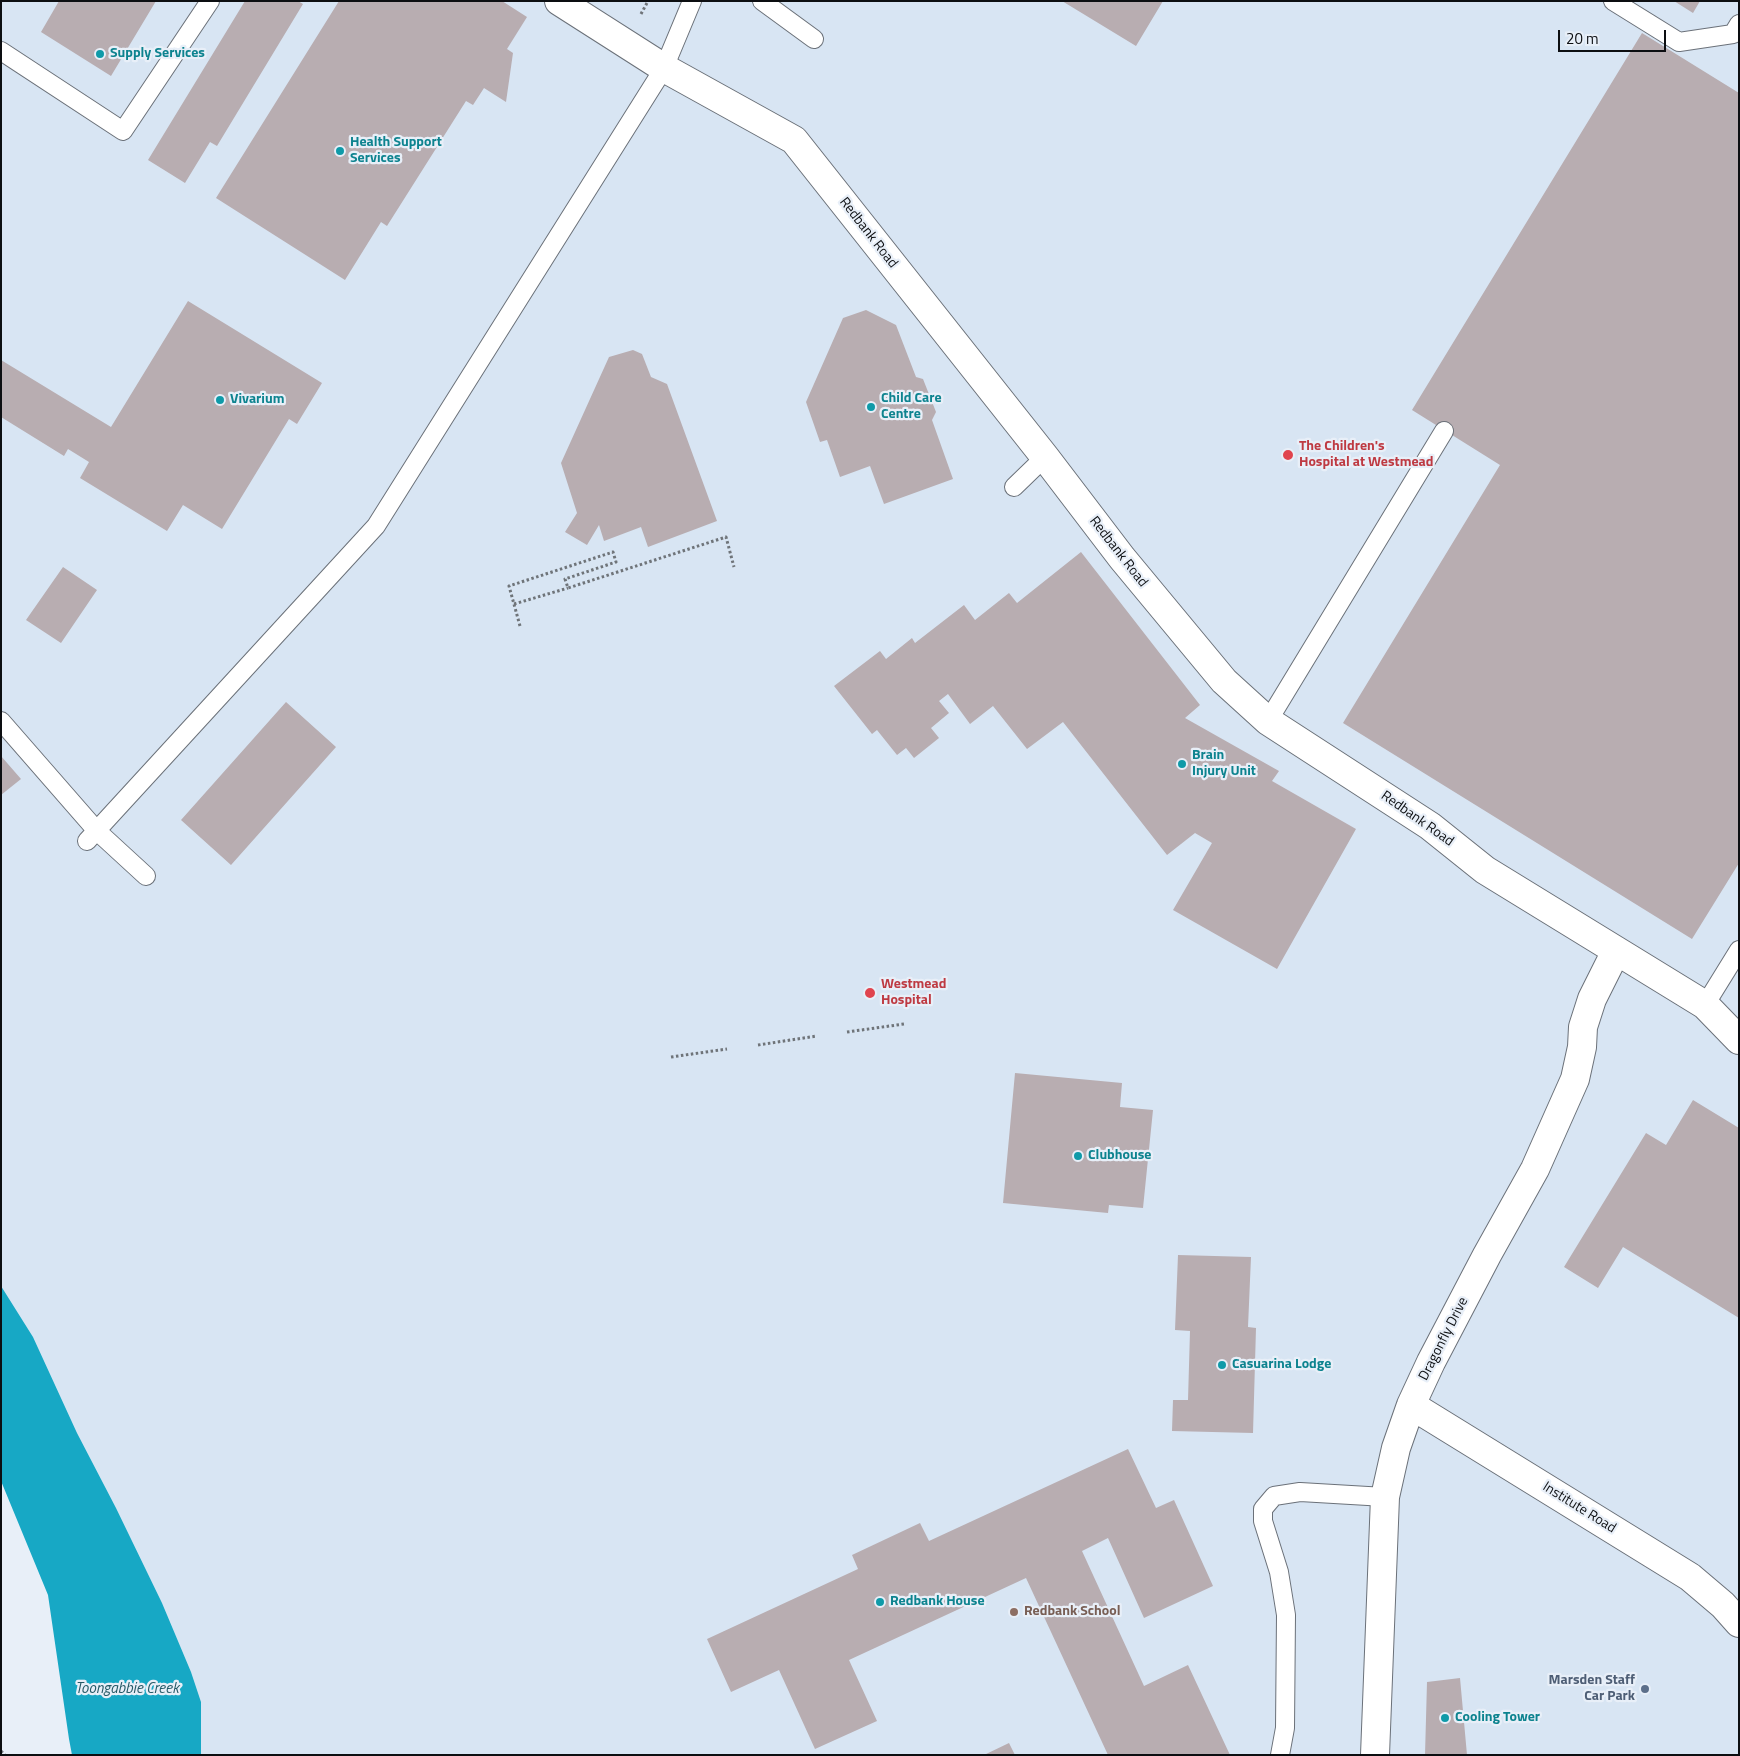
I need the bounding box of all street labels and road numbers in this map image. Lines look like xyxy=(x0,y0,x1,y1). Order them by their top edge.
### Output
street label: Redbank Road xyxy=(835,194,901,272)
street label: Redbank Road xyxy=(1085,513,1151,591)
street label: Redbank Road xyxy=(1377,788,1457,850)
street label: Dragonfly Drive xyxy=(1416,1295,1472,1383)
street label: Institute Road xyxy=(1539,1479,1619,1537)

